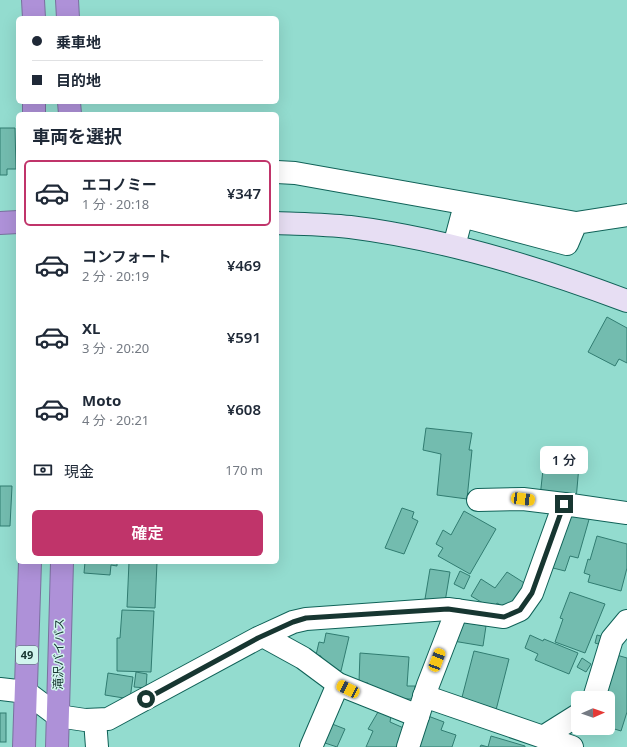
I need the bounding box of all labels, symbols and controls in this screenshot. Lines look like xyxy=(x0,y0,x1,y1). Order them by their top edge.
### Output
text: 乗車地 xyxy=(56,32,101,52)
text: 目的地 xyxy=(56,70,101,90)
text: 車両を選択 xyxy=(32,124,122,148)
text: エコノミー xyxy=(82,174,157,194)
icon: car xyxy=(34,175,70,211)
text: ¥347 xyxy=(227,183,261,203)
text: 1 分 · 20:18 xyxy=(82,195,149,213)
text: コンフォート xyxy=(82,246,172,266)
icon: car xyxy=(34,247,70,283)
text: ¥469 xyxy=(227,255,261,275)
text: 2 分 · 20:19 xyxy=(82,267,149,285)
text: XL xyxy=(82,318,100,338)
icon: car xyxy=(34,319,70,355)
text: ¥591 xyxy=(227,327,261,347)
text: 3 分 · 20:20 xyxy=(82,339,149,357)
text: Moto xyxy=(82,390,121,410)
icon: car xyxy=(34,391,70,427)
text: ¥608 xyxy=(227,399,261,419)
text: 4 分 · 20:21 xyxy=(82,411,149,429)
callout: 1 分 xyxy=(540,446,588,474)
text: 1 分 xyxy=(552,451,576,469)
icon: cash xyxy=(32,459,54,481)
text: 現金 xyxy=(64,461,94,481)
text: 170 m xyxy=(225,461,263,479)
car xyxy=(510,492,536,506)
route end xyxy=(555,495,573,513)
button: 確定 xyxy=(32,510,263,556)
street label: 滝沢バイパス xyxy=(49,618,68,690)
road number: 49 xyxy=(16,646,38,664)
car xyxy=(427,647,447,673)
car xyxy=(335,678,361,700)
route start xyxy=(137,690,155,708)
north arrow xyxy=(571,691,615,735)
map controls xyxy=(571,691,615,735)

